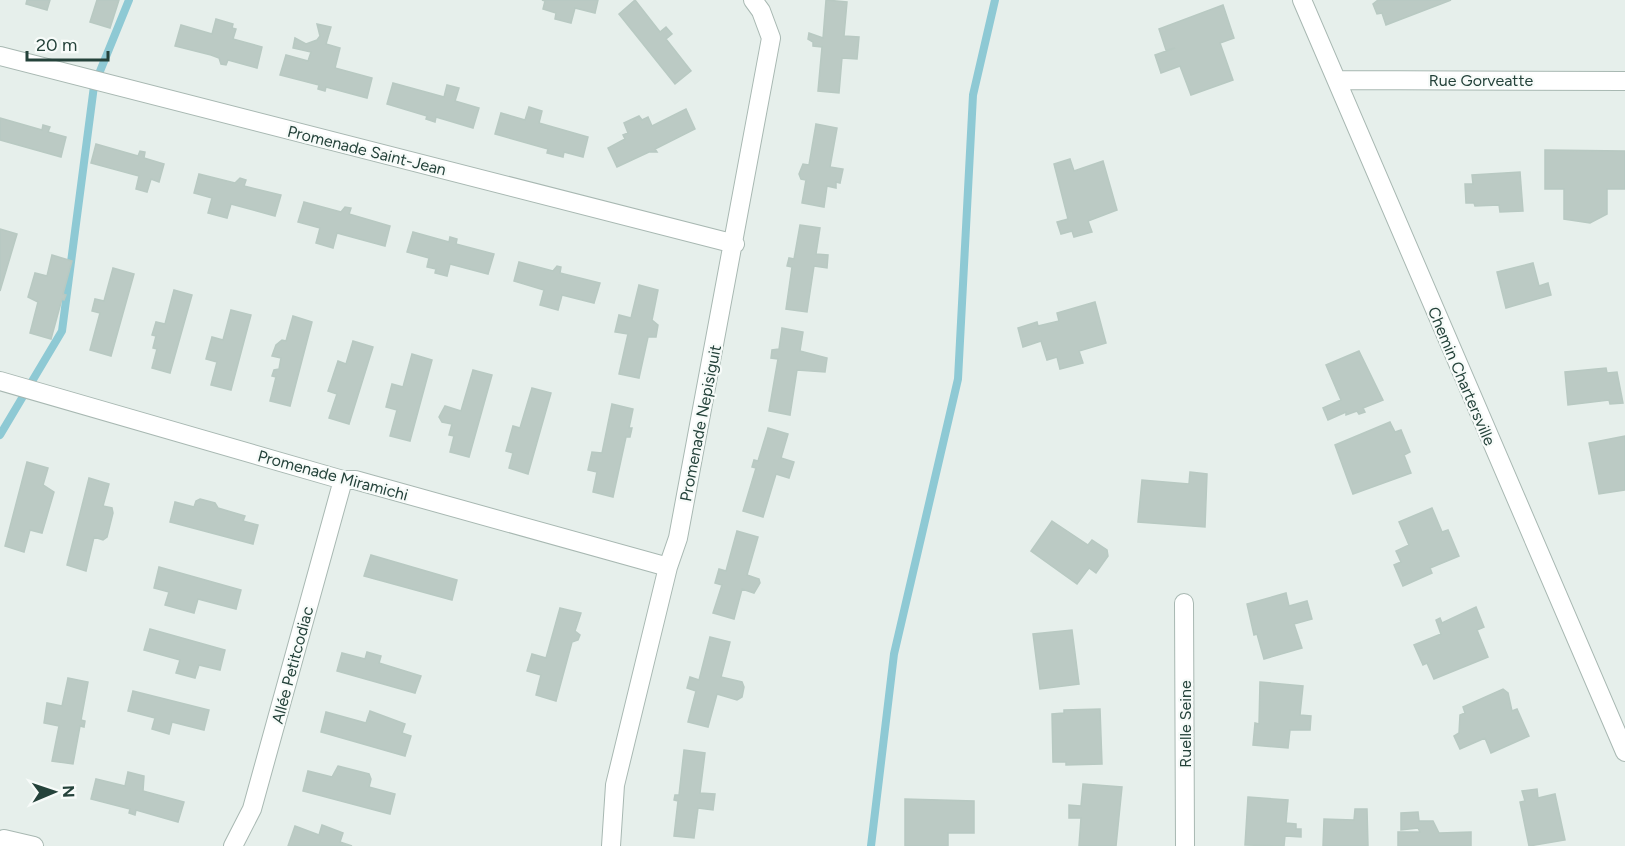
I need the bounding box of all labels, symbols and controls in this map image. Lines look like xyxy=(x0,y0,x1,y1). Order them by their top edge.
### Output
scale bar xyxy=(27,24,108,62)
text: 20 m xyxy=(36,34,77,56)
street label: Rue Gorveatte xyxy=(1429,71,1533,90)
street label: Promenade Saint-Jean xyxy=(286,122,448,179)
street label: Chemin Chartersville xyxy=(1424,304,1499,449)
street label: Promenade Nepisiguit xyxy=(676,343,725,503)
street label: Promenade Miramichi xyxy=(256,446,410,505)
street label: Allée Petitcodiac xyxy=(268,604,317,726)
street label: Ruelle Seine xyxy=(1176,680,1195,768)
north arrow xyxy=(24,762,84,822)
text: N xyxy=(59,785,78,798)

